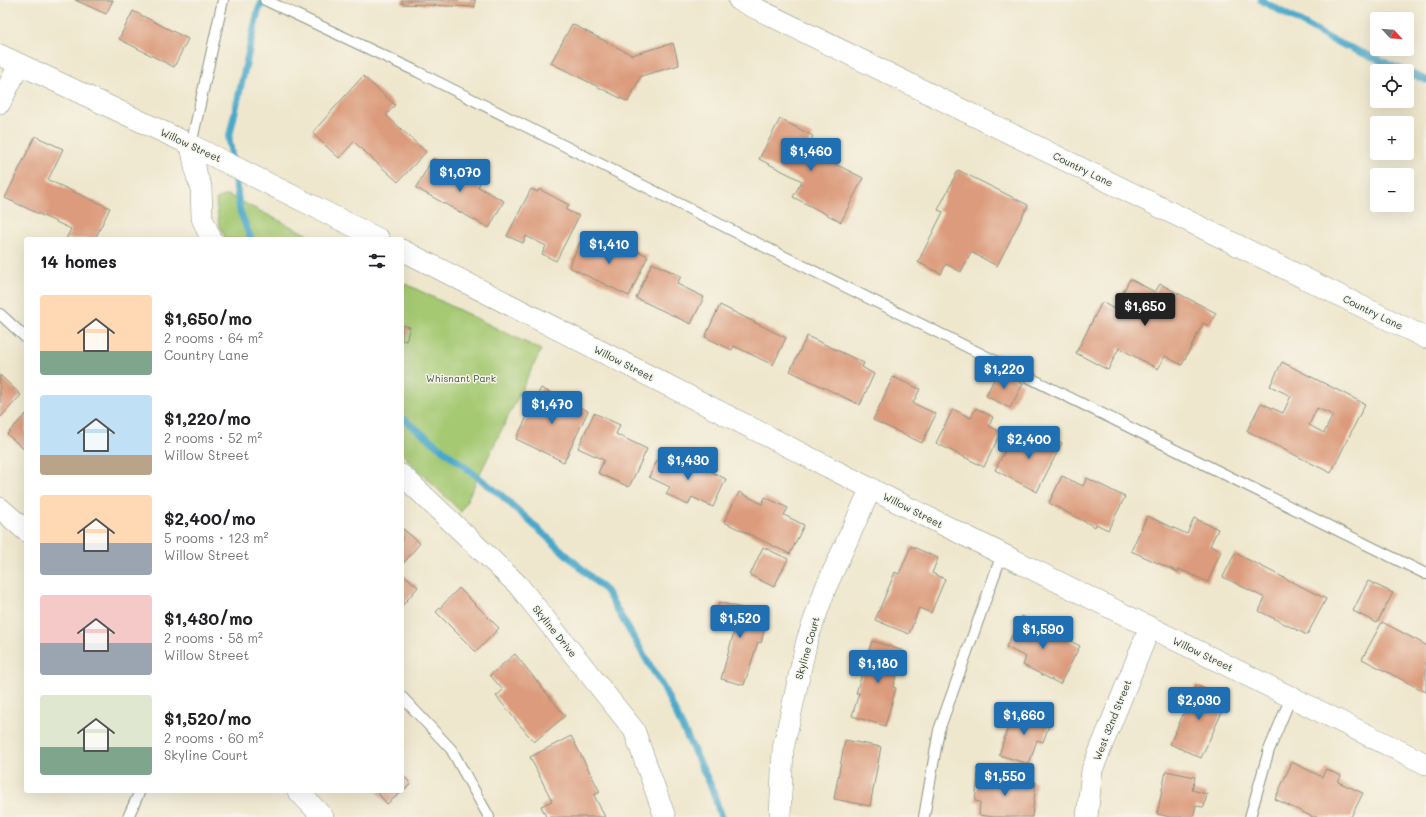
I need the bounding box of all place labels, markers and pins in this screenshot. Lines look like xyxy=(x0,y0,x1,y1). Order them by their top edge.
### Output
pin: $1,460 xyxy=(778,138,844,172)
pin: $1,070 xyxy=(427,159,493,193)
pin: $1,410 xyxy=(576,231,642,265)
pin: $1,650 xyxy=(1112,293,1178,327)
pin: $1,220 xyxy=(971,356,1037,390)
pin: $1,470 xyxy=(519,391,585,425)
pin: $2,400 xyxy=(996,426,1062,460)
pin: $1,430 xyxy=(655,447,721,481)
pin: $1,520 xyxy=(707,605,773,639)
pin: $1,590 xyxy=(1010,616,1076,650)
pin: $1,180 xyxy=(845,650,911,684)
pin: $2,030 xyxy=(1166,687,1232,721)
pin: $1,660 xyxy=(991,702,1057,736)
pin: $1,550 xyxy=(972,763,1038,797)

